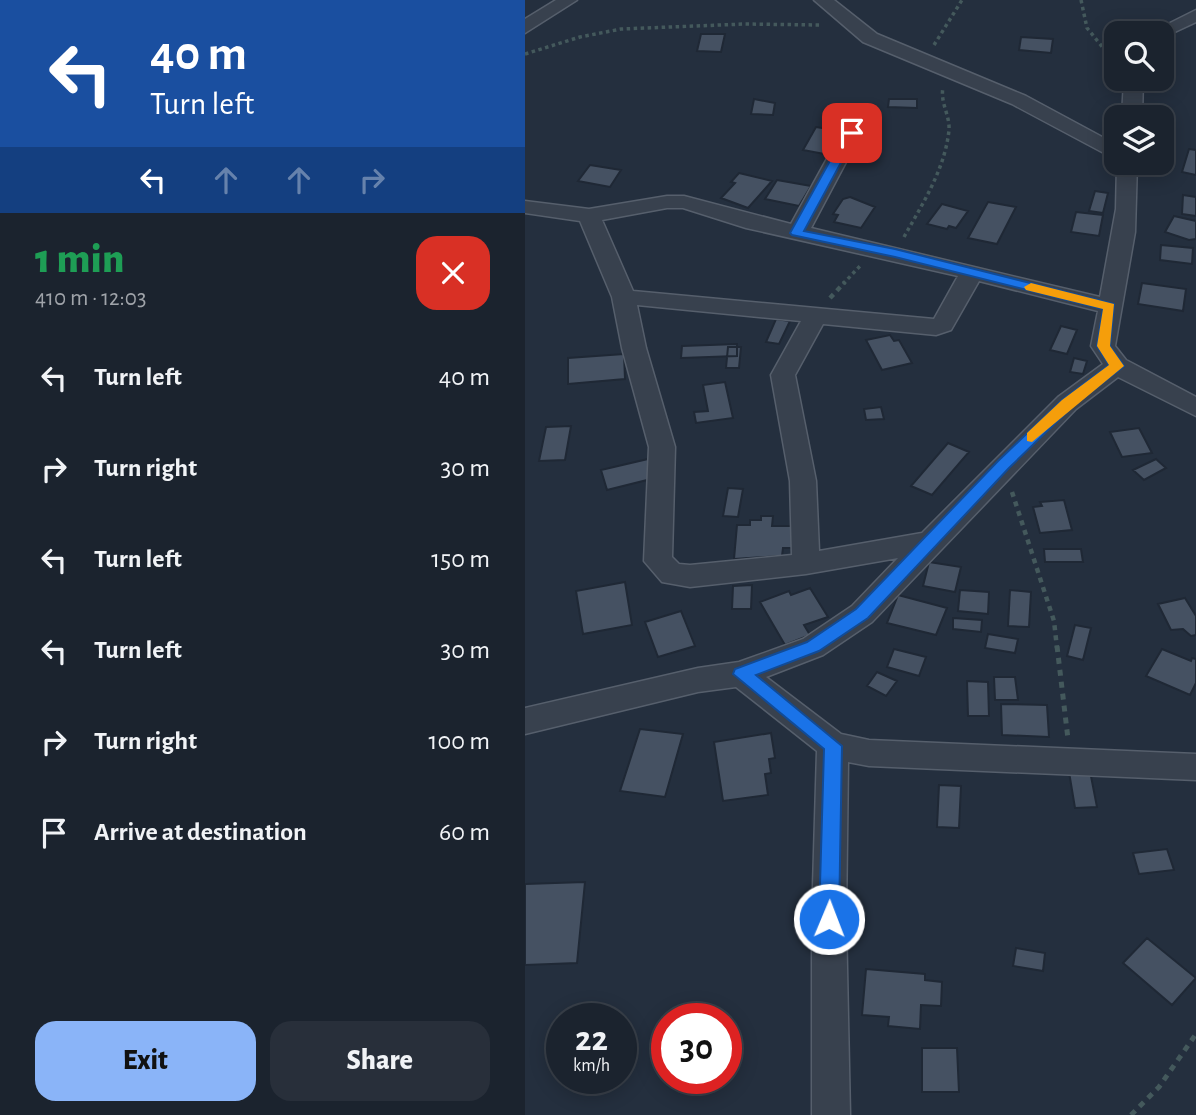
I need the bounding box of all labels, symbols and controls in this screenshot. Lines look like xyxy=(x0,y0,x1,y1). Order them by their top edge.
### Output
map controls xyxy=(1104,21,1174,175)
button: search xyxy=(1104,21,1174,91)
icon: left xyxy=(35,28,126,119)
text: 40 m xyxy=(150,30,247,79)
text: Turn left xyxy=(150,88,254,120)
pin xyxy=(822,103,882,163)
button: layers xyxy=(1104,105,1174,175)
icon: arrive xyxy=(833,114,871,152)
icon: left xyxy=(134,161,172,199)
icon: ahead xyxy=(207,161,245,199)
icon: ahead xyxy=(280,161,318,199)
icon: right xyxy=(353,161,391,199)
button: close xyxy=(416,236,490,310)
text: 1 min xyxy=(35,238,124,280)
text: 410 m · 12:03 xyxy=(35,287,146,310)
icon: left xyxy=(35,359,73,397)
text: Turn left xyxy=(94,364,182,390)
text: 40 m xyxy=(439,364,490,390)
icon: right xyxy=(35,450,73,488)
text: Turn right xyxy=(94,455,197,481)
text: 30 m xyxy=(440,455,490,481)
icon: left xyxy=(35,541,73,579)
text: Turn left xyxy=(94,546,182,572)
text: 150 m xyxy=(431,546,490,572)
icon: left xyxy=(35,632,73,670)
text: Turn left xyxy=(94,637,182,663)
text: 30 m xyxy=(440,637,490,663)
icon: right xyxy=(35,723,73,761)
text: Turn right xyxy=(94,728,197,754)
text: 100 m xyxy=(429,728,490,754)
icon: arrive xyxy=(35,814,73,852)
text: Arrive at destination xyxy=(94,819,307,845)
text: 60 m xyxy=(439,819,490,845)
position arrow xyxy=(792,882,866,956)
speed limit sign: 30 xyxy=(651,1003,742,1094)
button: Exit xyxy=(35,1021,256,1101)
button: Share xyxy=(270,1021,490,1101)
text: 22 xyxy=(575,1022,608,1057)
text: km/h xyxy=(573,1057,610,1075)

